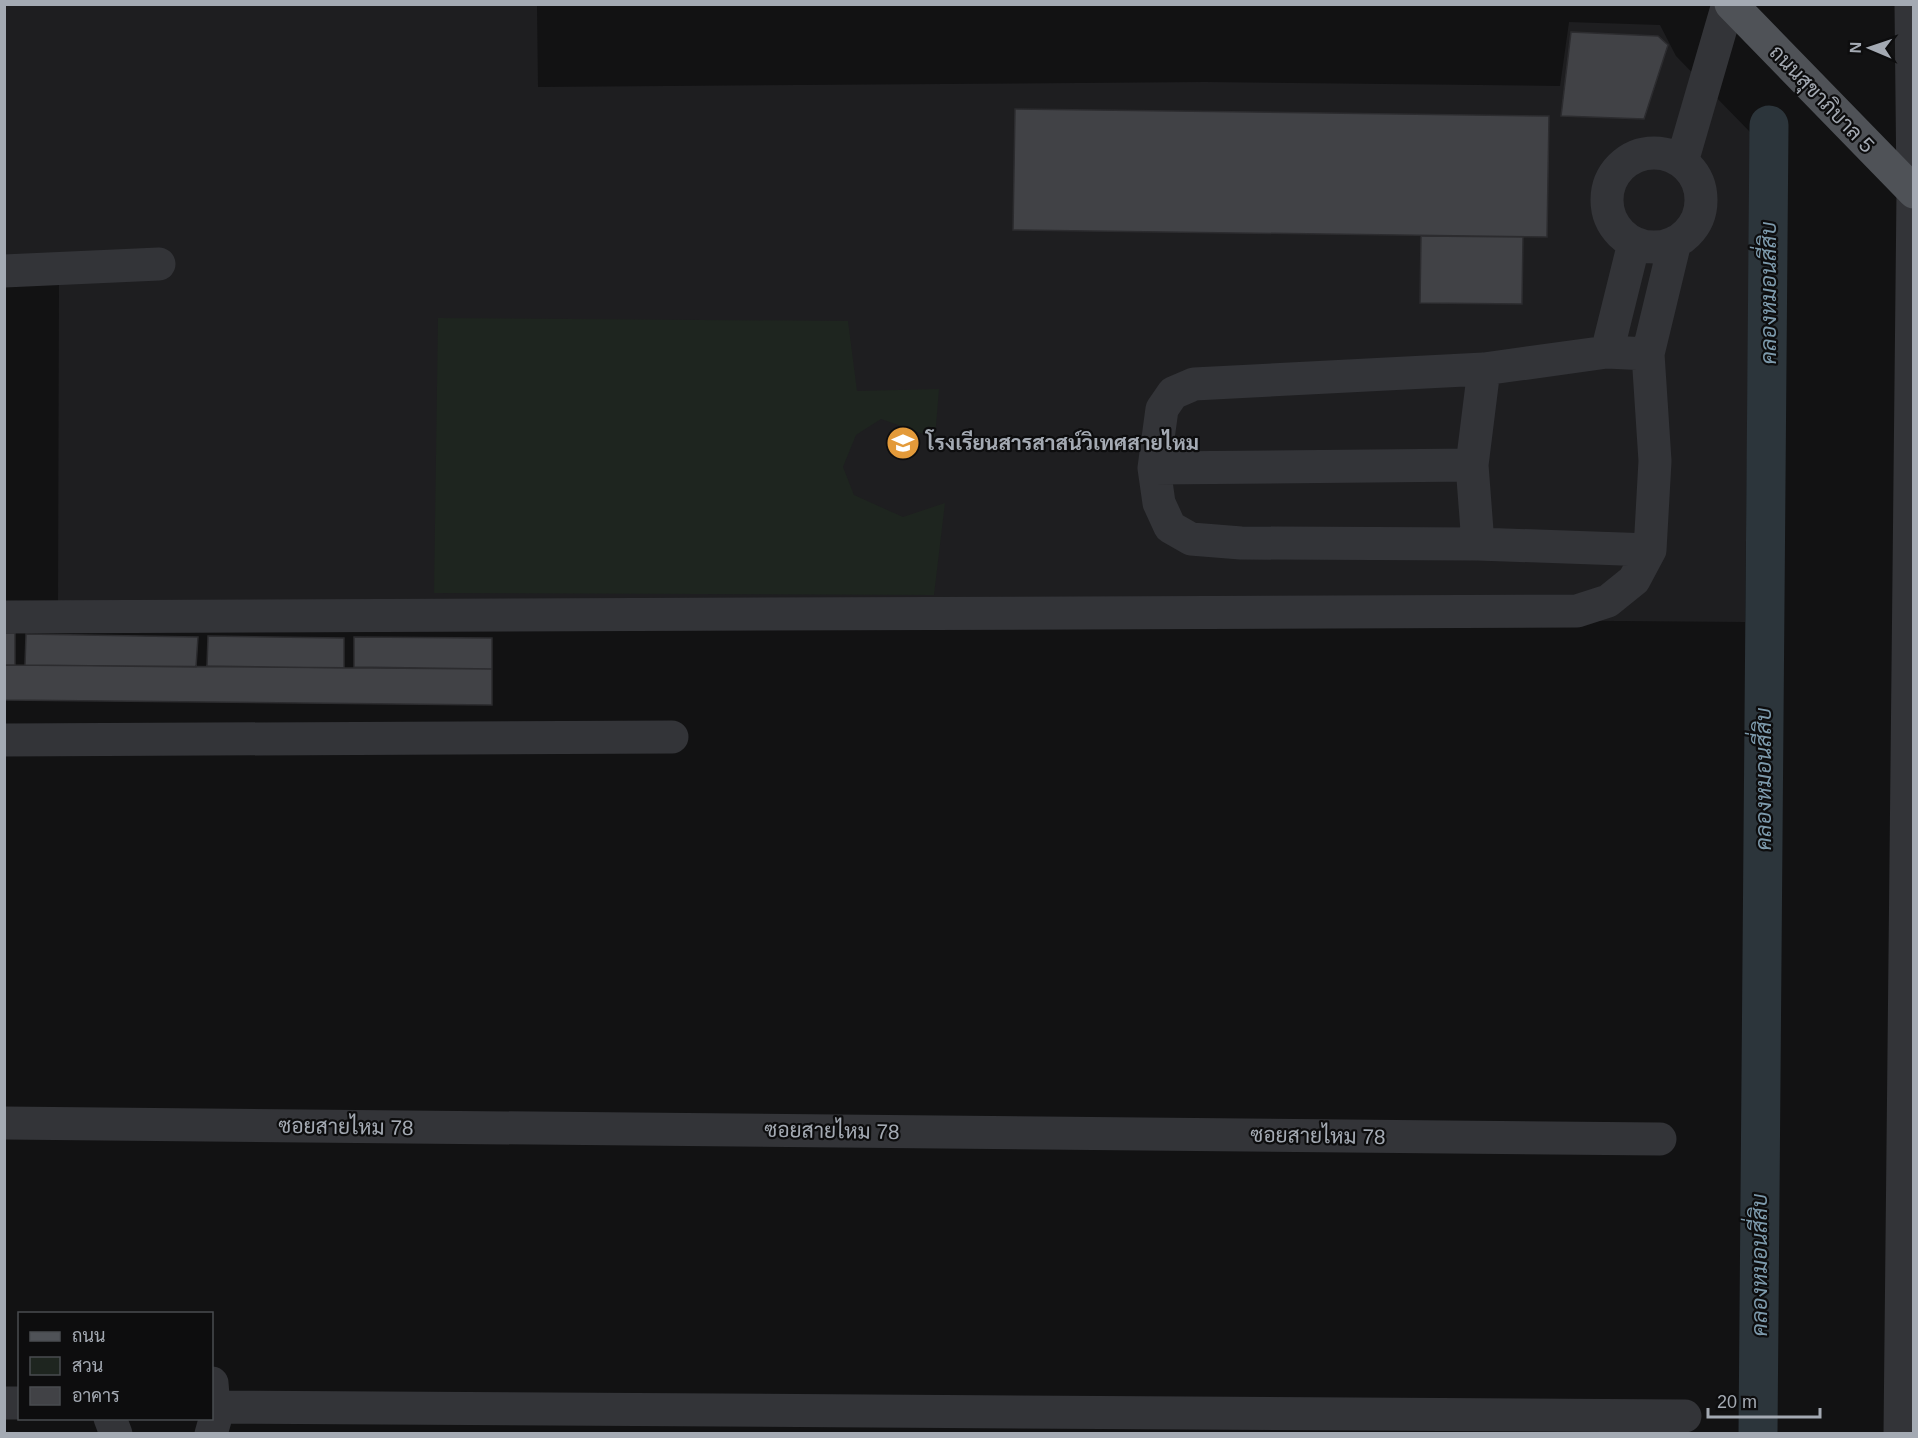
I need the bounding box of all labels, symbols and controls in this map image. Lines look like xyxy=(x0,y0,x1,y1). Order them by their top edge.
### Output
north arrow xyxy=(1840,18,1900,78)
street label: ถนนสุขาภิบาล 5 xyxy=(1763,40,1879,159)
text: N xyxy=(1847,41,1864,54)
water label: คลองหมอนสี่สิบ xyxy=(1749,221,1781,365)
school or university icon: โรงเรียนสารสาสน์วิเทศสายไหม xyxy=(885,425,921,461)
place label: โรงเรียนสารสาสน์วิเทศสายไหม xyxy=(924,429,1199,454)
water label: คลองหมอนสี่สิบ xyxy=(1744,707,1776,851)
street label: ซอยสายไหม 78 xyxy=(278,1113,414,1139)
street label: ซอยสายไหม 78 xyxy=(764,1117,900,1143)
street label: ซอยสายไหม 78 xyxy=(1250,1122,1386,1148)
water label: คลองหมอนสี่สิบ xyxy=(1740,1193,1772,1337)
legend xyxy=(18,1312,213,1420)
text: ถนน xyxy=(72,1326,105,1346)
text: สวน xyxy=(72,1356,103,1376)
scale bar xyxy=(1708,1381,1820,1419)
text: อาคาร xyxy=(72,1386,120,1406)
text: 20 m xyxy=(1717,1392,1757,1412)

